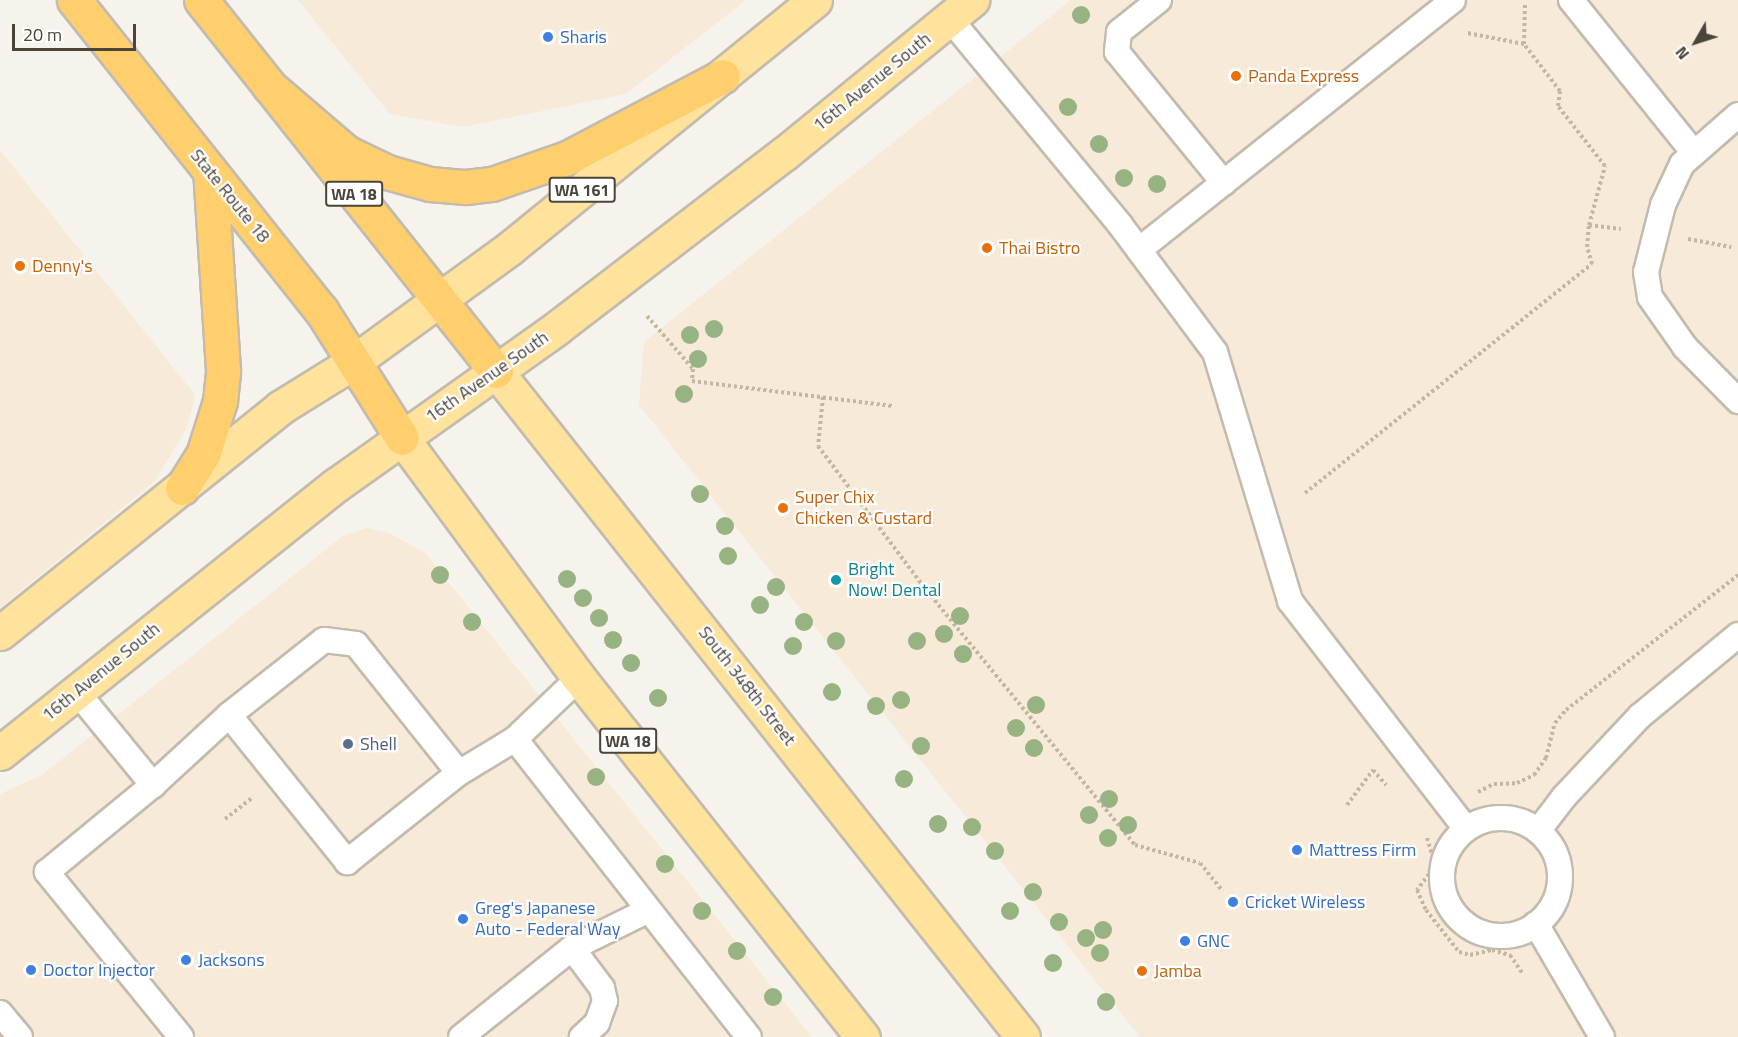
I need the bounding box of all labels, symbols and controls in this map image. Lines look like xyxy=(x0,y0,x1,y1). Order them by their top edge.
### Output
scale bar xyxy=(15,12,140,50)
north arrow xyxy=(1666,12,1726,72)
text: 20 m xyxy=(23,21,62,48)
place label: Sharis xyxy=(560,26,607,48)
street label: 16th Avenue South xyxy=(809,28,935,136)
marker: Sharis xyxy=(541,30,555,44)
text: N xyxy=(1669,41,1695,65)
place label: Panda Express xyxy=(1248,65,1359,87)
marker: Panda Express xyxy=(1229,69,1243,83)
street label: State Route 18 xyxy=(186,145,274,247)
road number: WA 161 xyxy=(548,177,616,203)
road number: WA 18 xyxy=(324,181,384,207)
place label: Thai Bistro xyxy=(999,237,1080,259)
marker: Thai Bistro xyxy=(980,241,994,255)
place label: Denny's xyxy=(32,255,93,277)
marker: Denny's xyxy=(13,259,27,273)
street label: 16th Avenue South xyxy=(421,327,553,427)
place label: Super Chix Chicken & Custard xyxy=(795,487,932,530)
marker: Super Chix Chicken & Custard xyxy=(776,501,790,515)
place label: Bright Now! Dental xyxy=(848,559,941,602)
marker: Bright Now! Dental xyxy=(829,573,843,587)
street label: 16th Avenue South xyxy=(38,618,164,726)
street label: South 348th Street xyxy=(694,622,800,750)
road number: WA 18 xyxy=(598,728,658,754)
place label: Shell xyxy=(360,733,397,755)
marker: Shell xyxy=(341,737,355,751)
place label: Mattress Firm xyxy=(1309,839,1416,861)
marker: Mattress Firm xyxy=(1290,843,1304,857)
place label: Cricket Wireless xyxy=(1245,891,1365,913)
marker: Cricket Wireless xyxy=(1226,895,1240,909)
place label: Greg's Japanese Auto - Federal Way xyxy=(475,898,620,940)
marker: Greg's Japanese Auto - Federal Way xyxy=(456,912,470,926)
place label: GNC xyxy=(1197,930,1230,952)
marker: GNC xyxy=(1178,934,1192,948)
place label: Jacksons xyxy=(198,949,265,971)
marker: Jacksons xyxy=(179,953,193,967)
place label: Doctor Injector xyxy=(43,959,155,981)
place label: Jamba xyxy=(1154,960,1202,982)
marker: Doctor Injector xyxy=(24,963,38,977)
marker: Jamba xyxy=(1135,964,1149,978)

